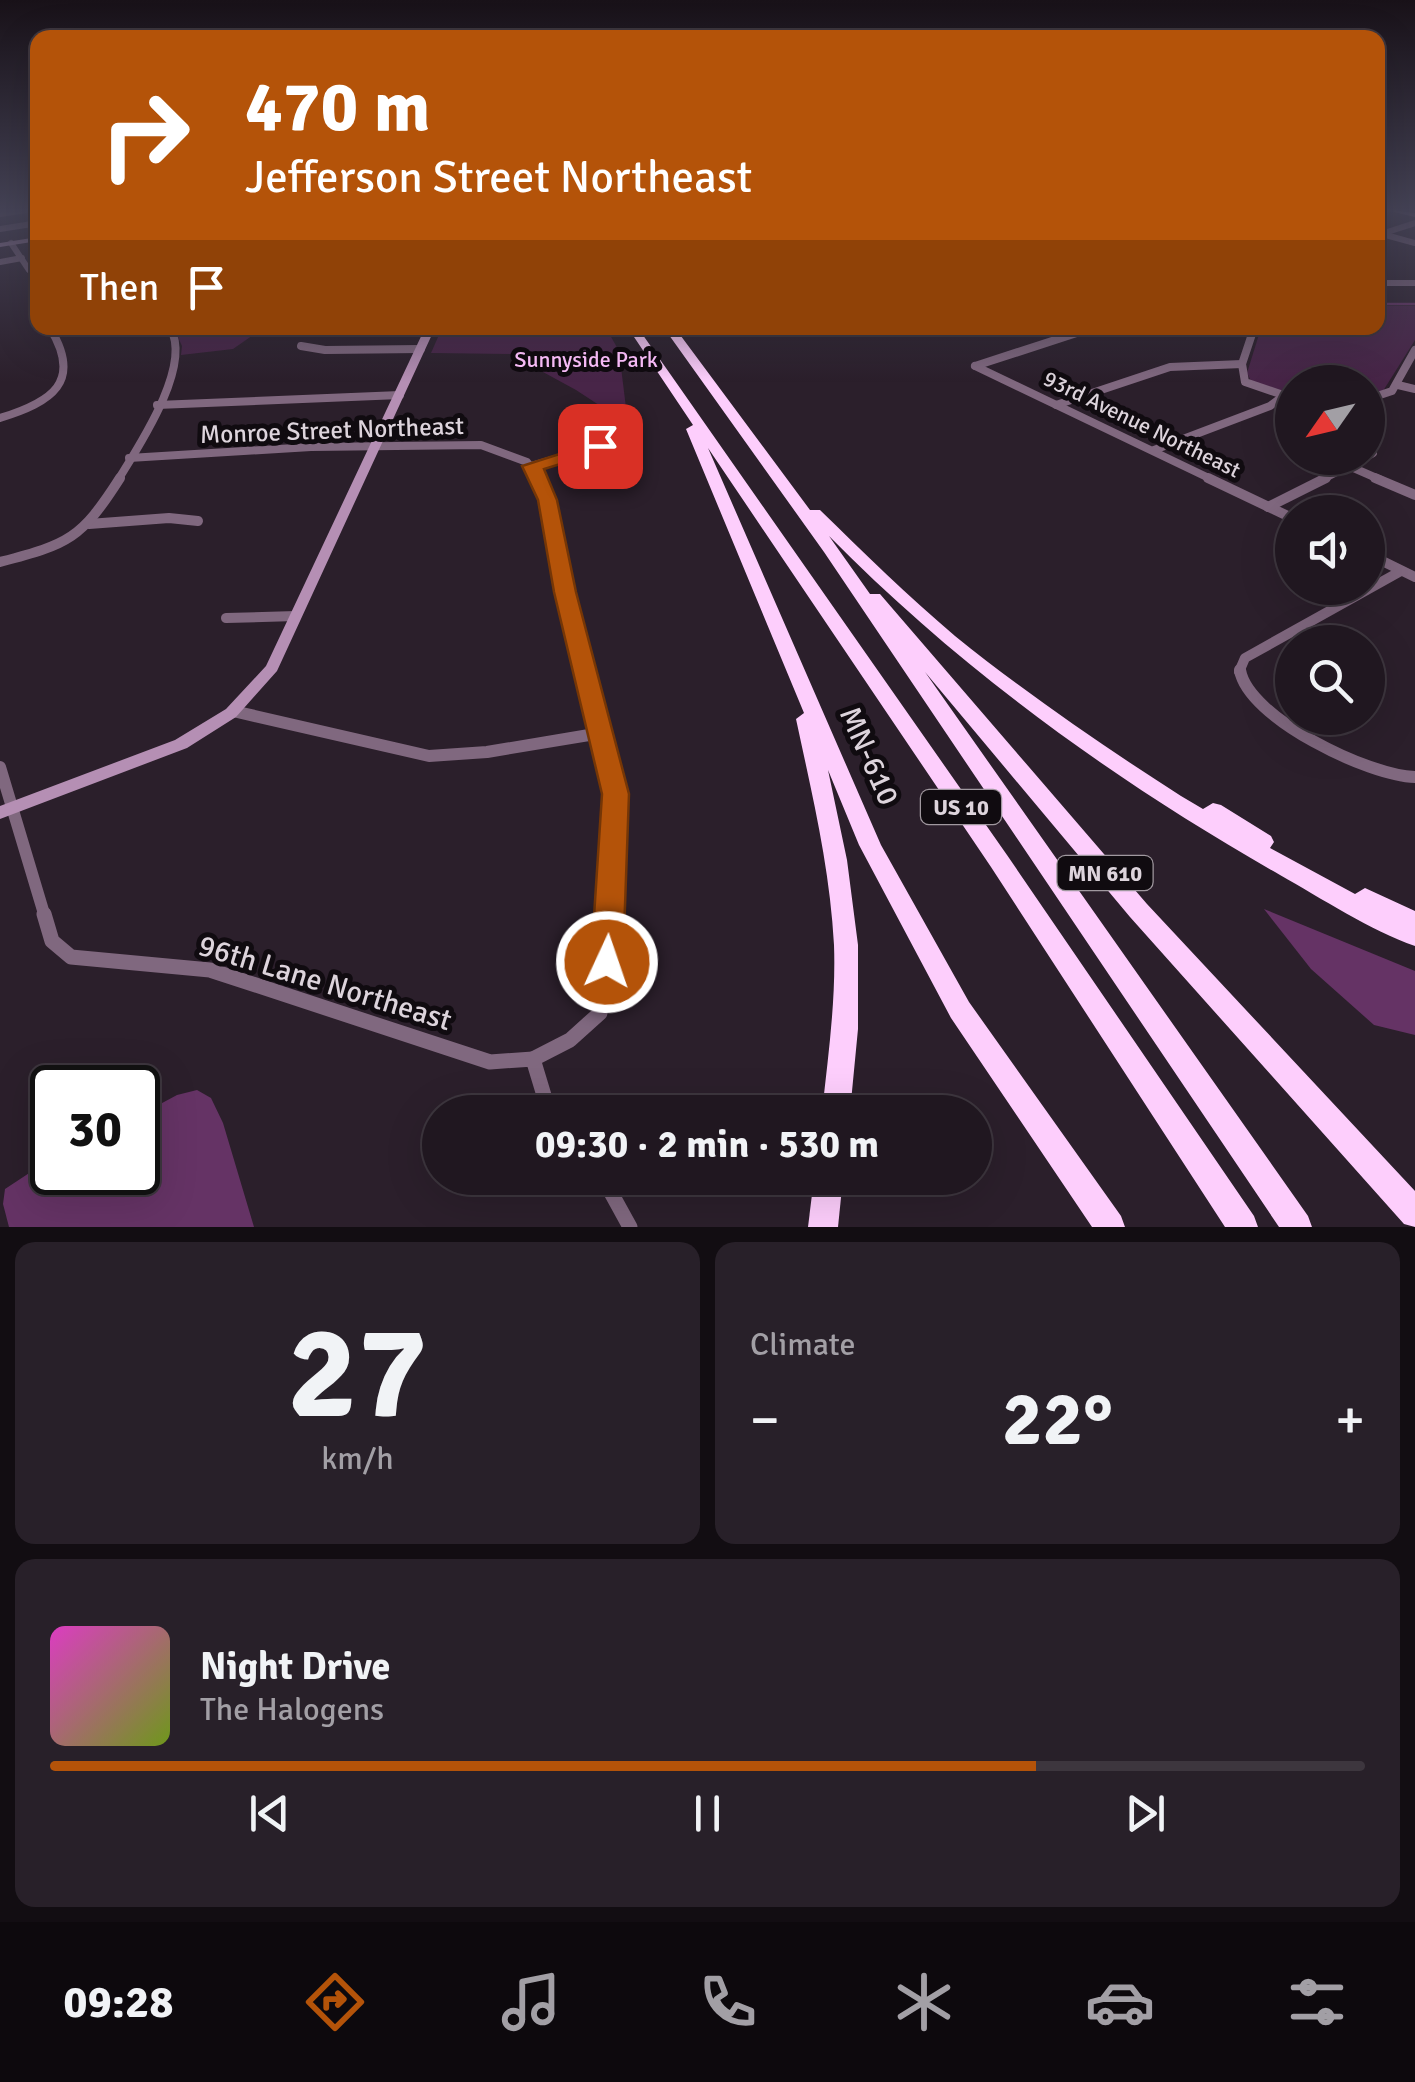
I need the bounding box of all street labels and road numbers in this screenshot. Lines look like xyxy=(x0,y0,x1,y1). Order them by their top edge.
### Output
street label: 93rd Avenue Northeast xyxy=(1039,365,1245,484)
street label: Monroe Street Northeast xyxy=(199,410,465,450)
street label: MN-610 xyxy=(831,701,907,811)
road number: US 10 xyxy=(921,790,1001,824)
road number: MN 610 xyxy=(1058,856,1152,890)
street label: 96th Lane Northeast xyxy=(194,927,456,1039)

